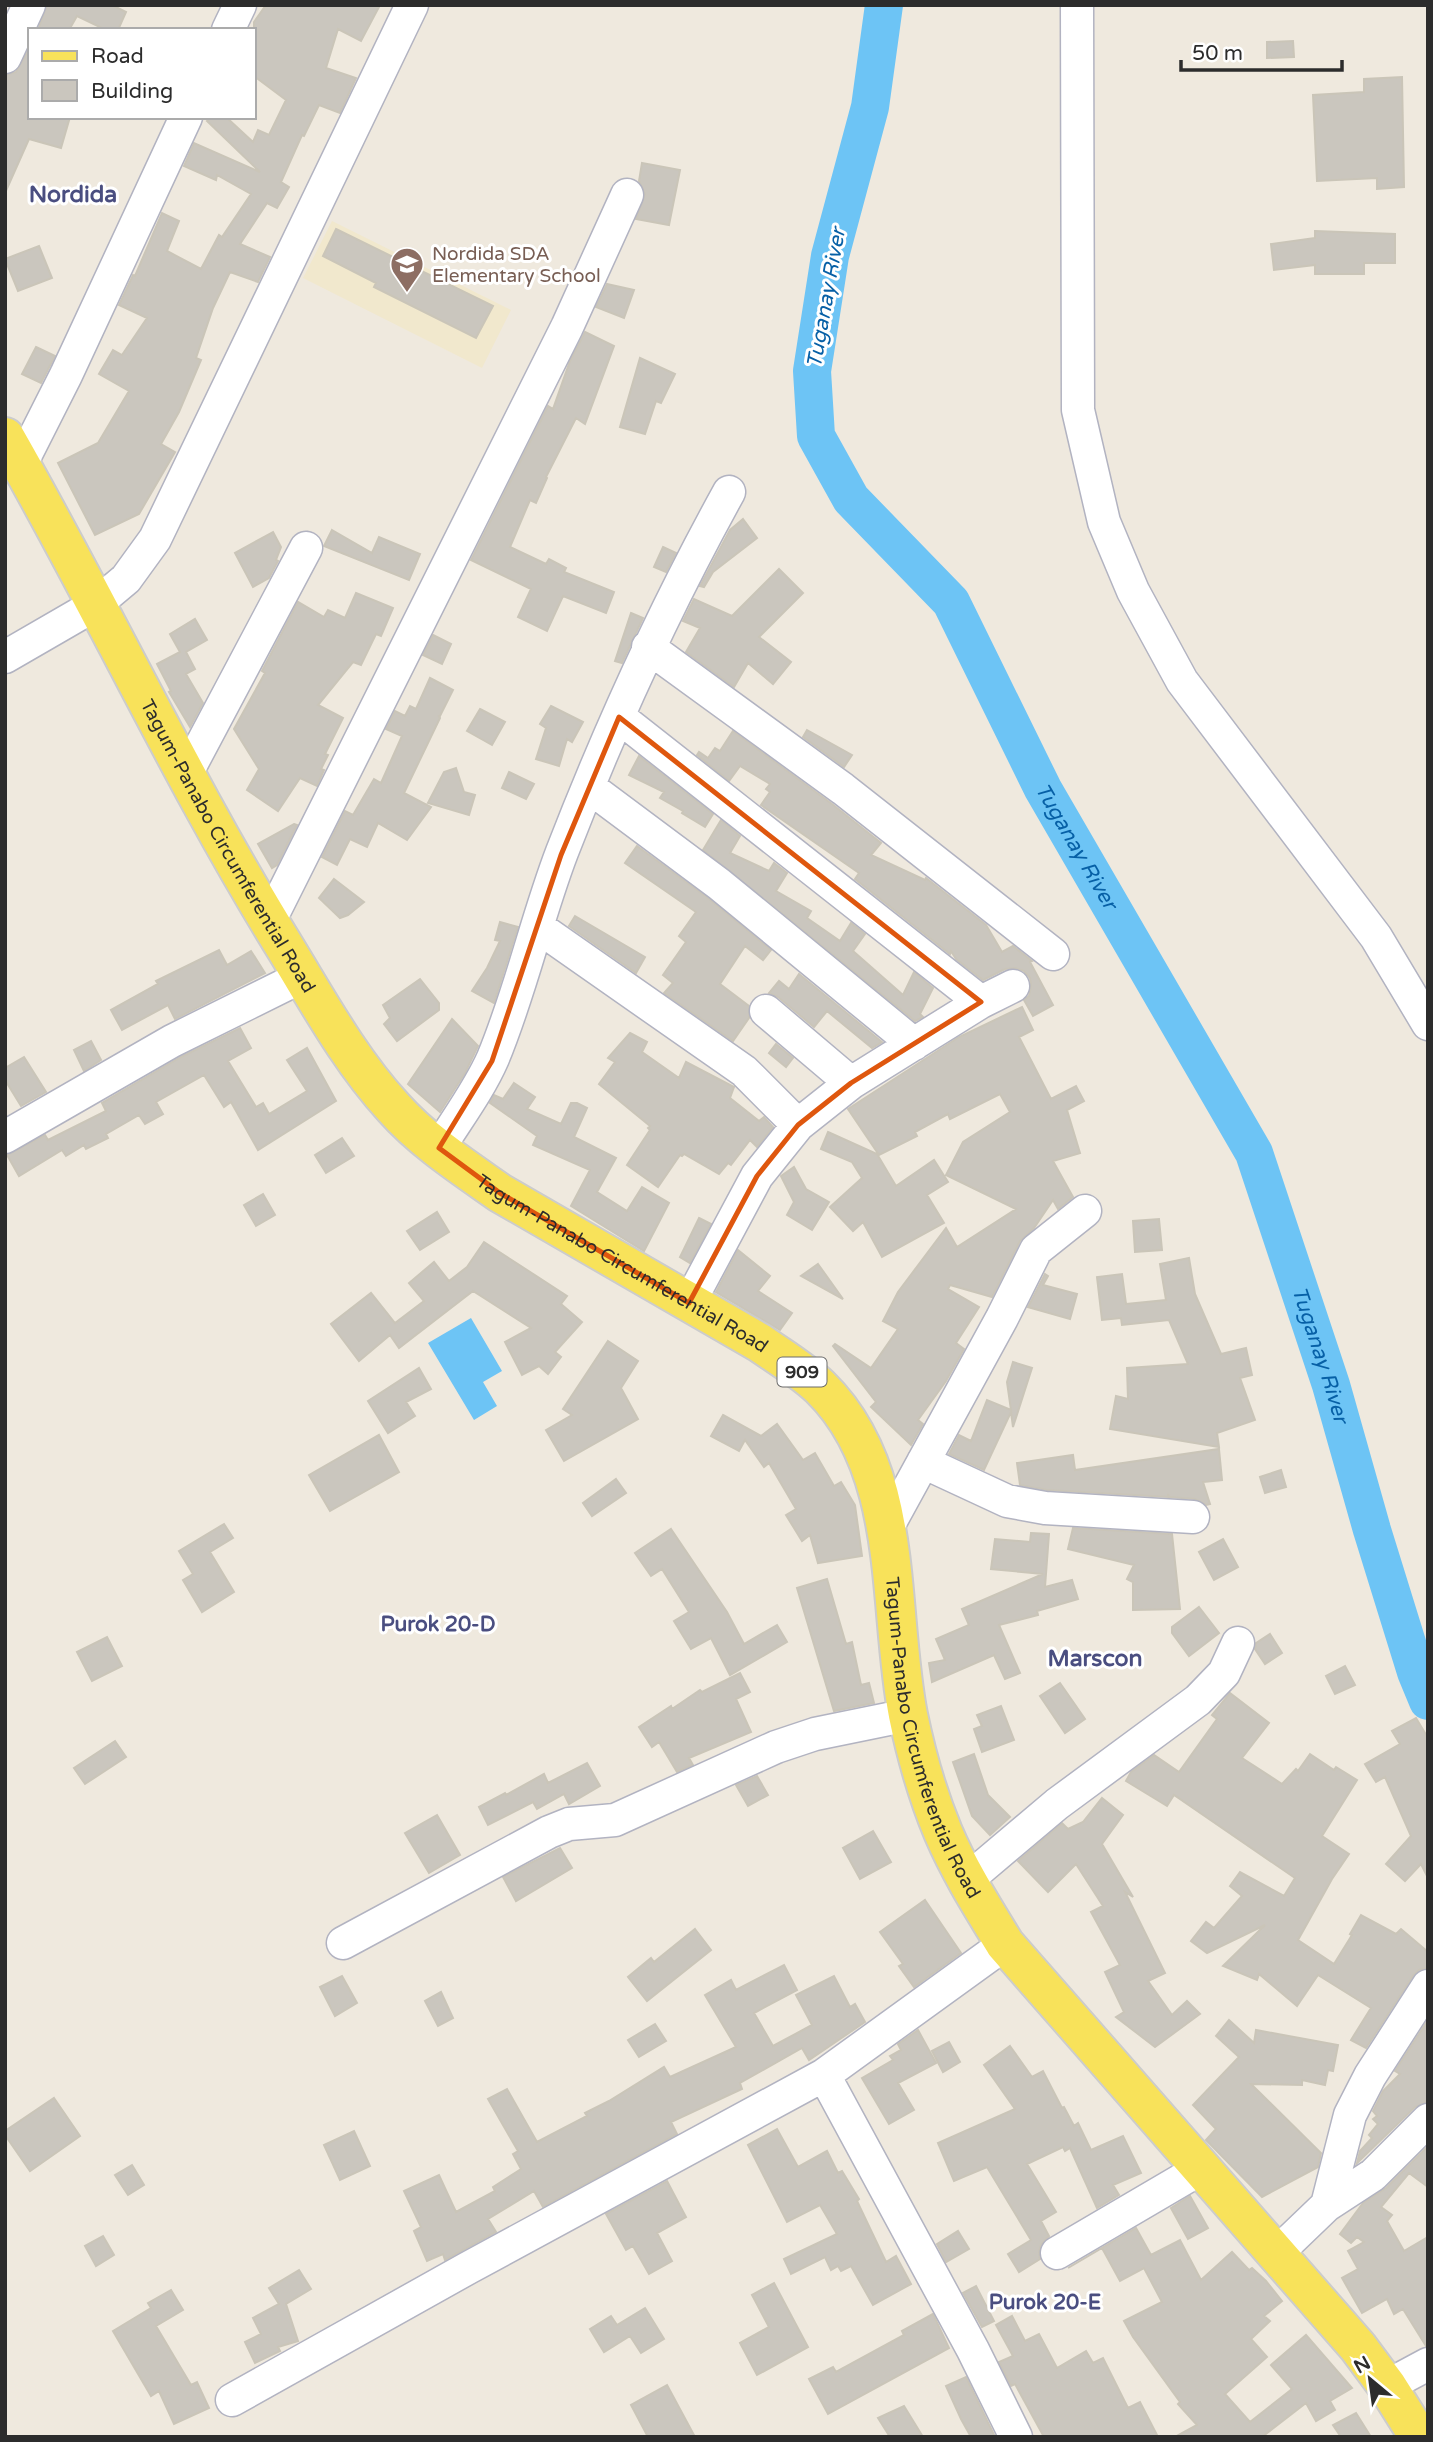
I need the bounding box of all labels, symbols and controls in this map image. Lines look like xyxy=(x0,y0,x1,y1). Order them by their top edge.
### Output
legend xyxy=(28,28,256,119)
scale bar xyxy=(1181,28,1342,72)
text: 50 m xyxy=(1192,41,1243,66)
text: Road xyxy=(91,44,144,69)
text: Building xyxy=(91,79,173,104)
district label: Nordida xyxy=(29,181,117,209)
water label: Tuganay River xyxy=(802,223,852,370)
place label: Nordida SDA Elementary School xyxy=(432,243,601,287)
school or university icon: Nordida SDA Elementary School xyxy=(388,245,426,294)
street label: Tagum-Panabo Circumferential Road xyxy=(136,696,320,997)
water label: Tuganay River xyxy=(1029,779,1124,917)
street label: Tagum-Panabo Circumferential Road xyxy=(472,1170,772,1357)
water label: Tuganay River xyxy=(1286,1284,1354,1429)
road number: 909 xyxy=(778,1358,826,1386)
street label: Tagum-Panabo Circumferential Road xyxy=(881,1576,985,1902)
district label: Purok 20-D xyxy=(381,1612,495,1637)
district label: Marscon xyxy=(1047,1645,1143,1673)
district label: Purok 20-E xyxy=(989,2290,1101,2315)
north arrow xyxy=(1335,2344,1405,2414)
text: N xyxy=(1350,2352,1374,2378)

